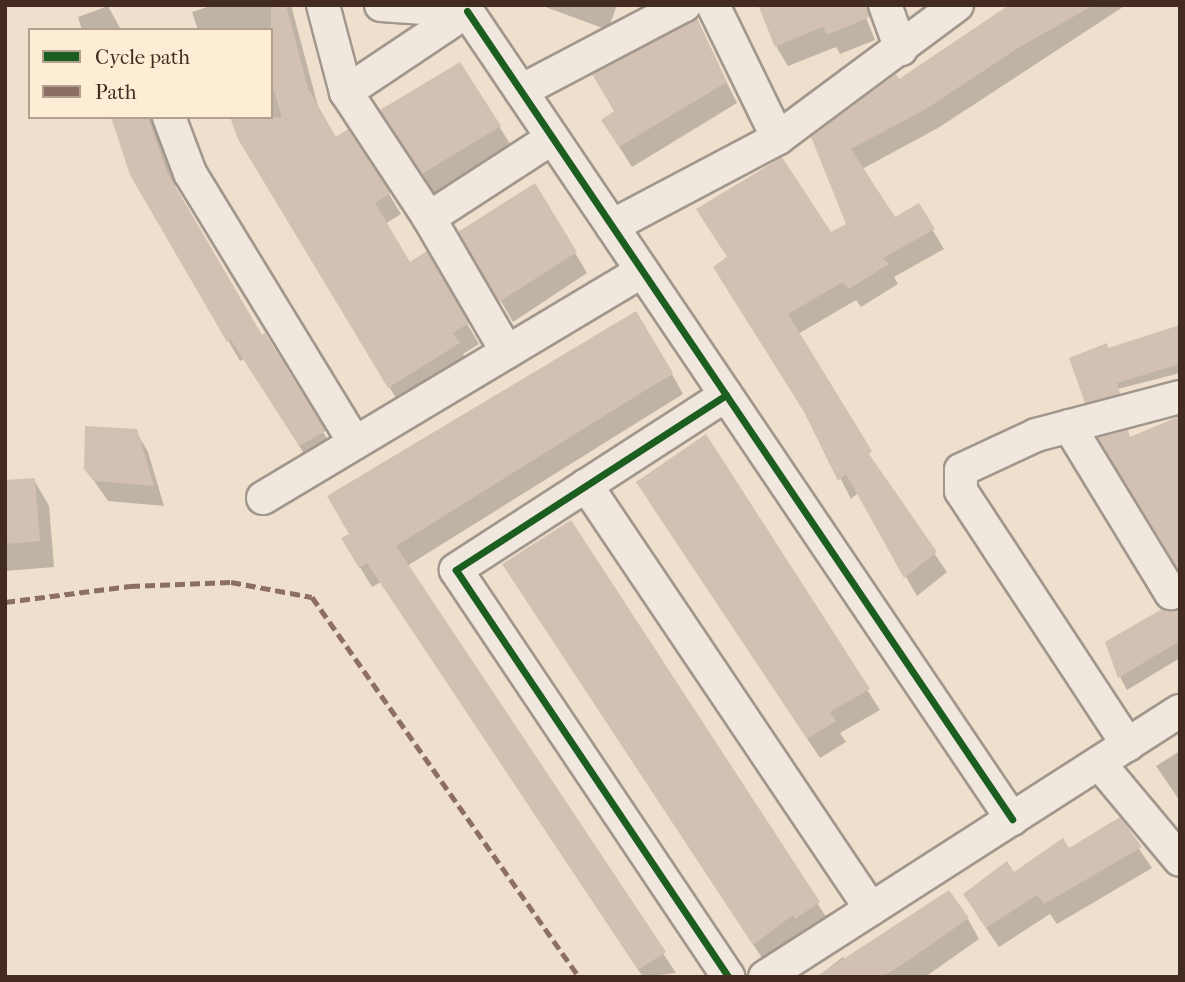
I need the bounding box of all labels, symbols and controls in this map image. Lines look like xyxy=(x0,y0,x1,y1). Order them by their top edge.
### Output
legend xyxy=(28,28,273,119)
text: Cycle path xyxy=(95,45,190,69)
text: Path xyxy=(95,80,136,104)

